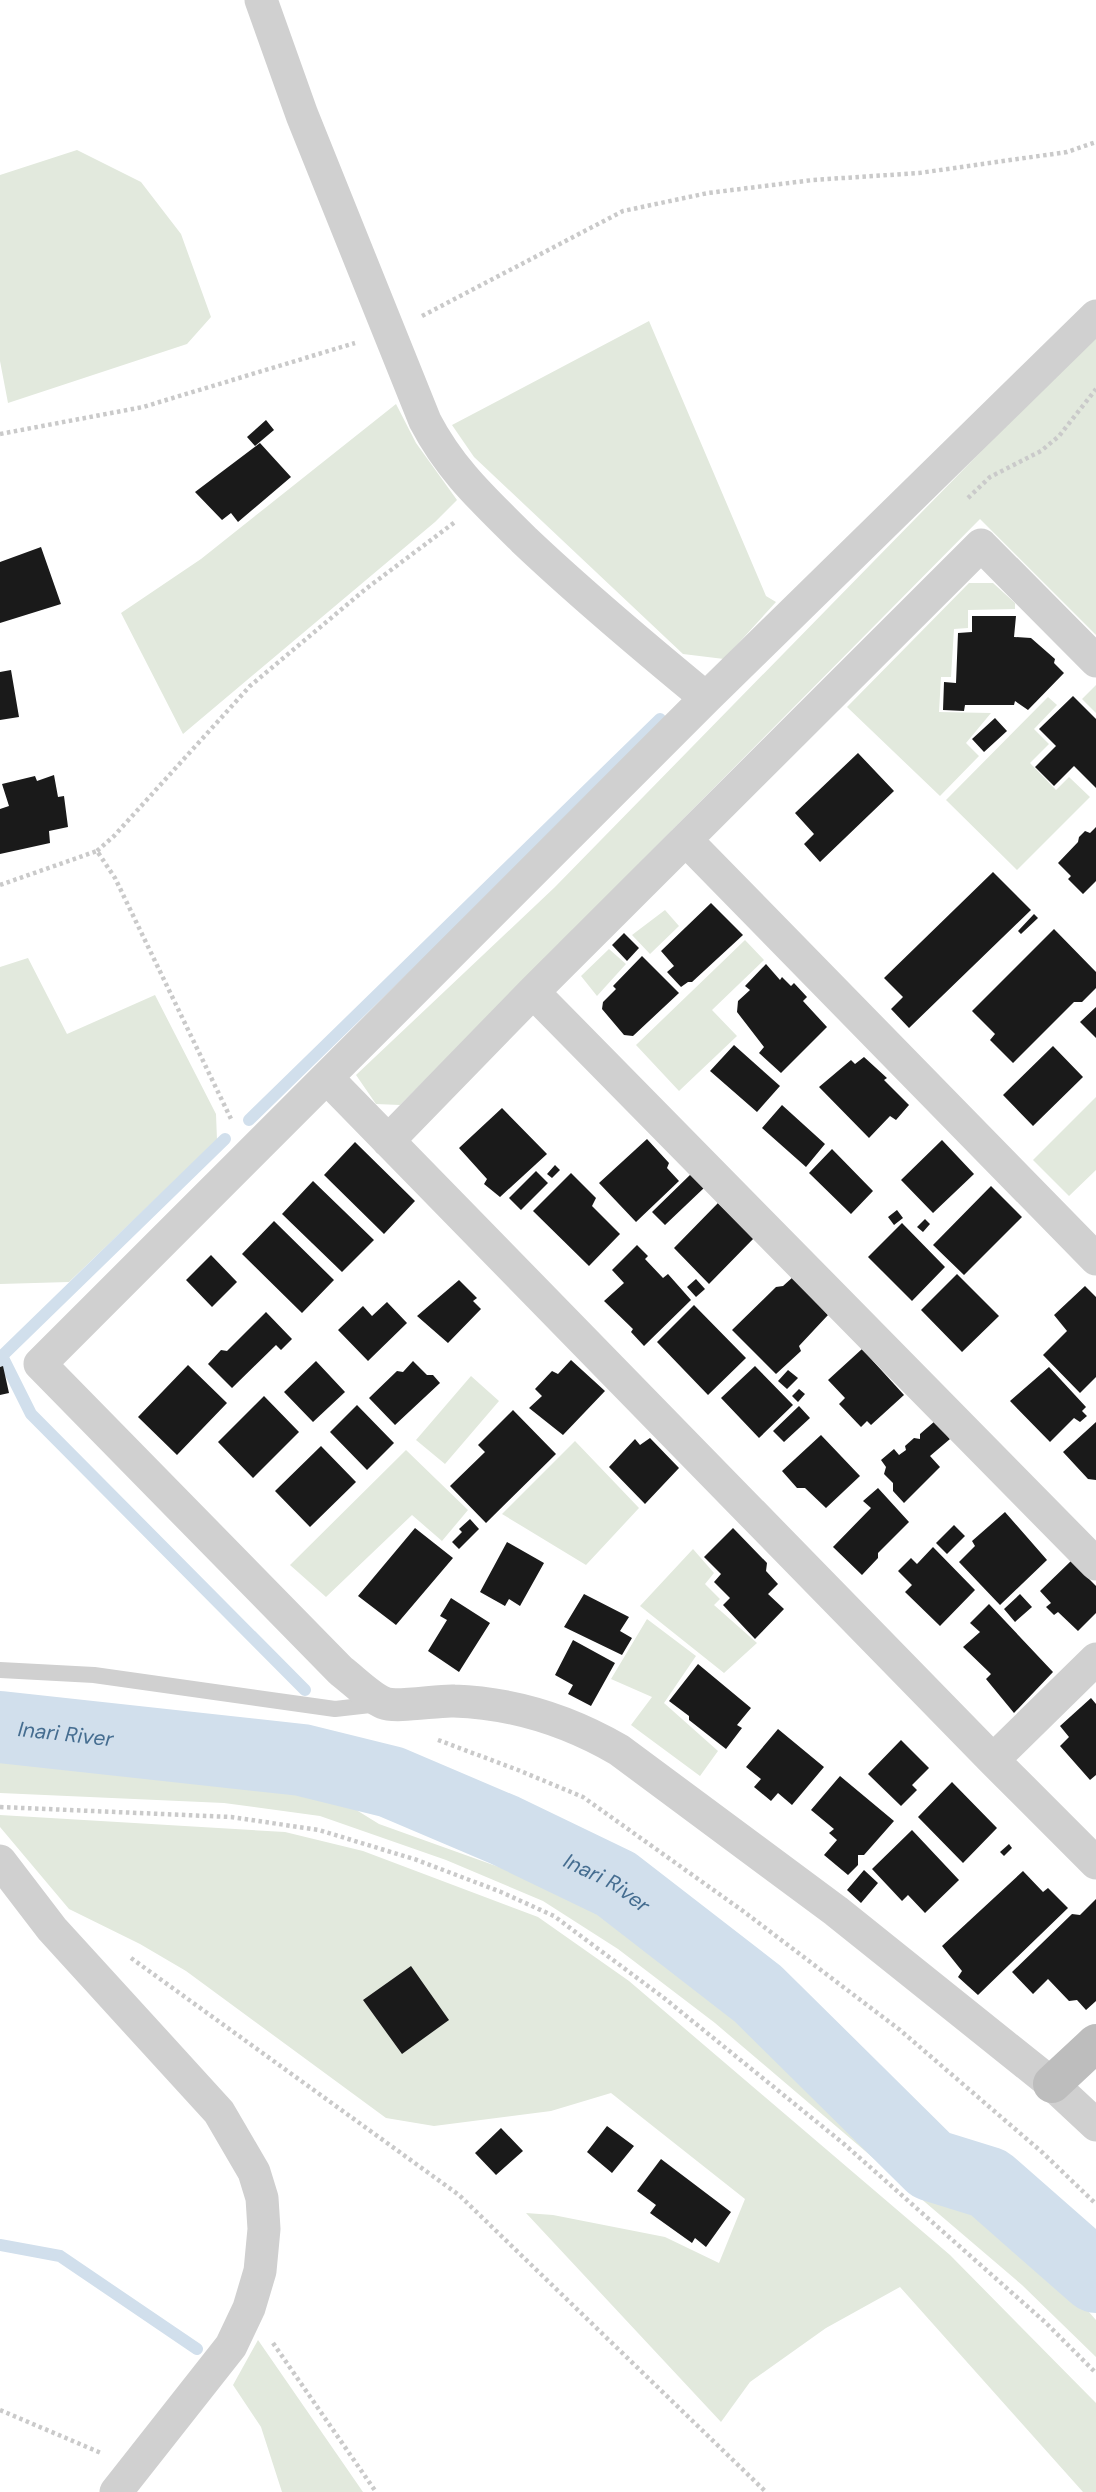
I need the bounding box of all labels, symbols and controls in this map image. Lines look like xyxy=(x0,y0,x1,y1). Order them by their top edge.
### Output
water label: Inari River xyxy=(17,1715,116,1753)
water label: Inari River xyxy=(559,1847,657,1920)

